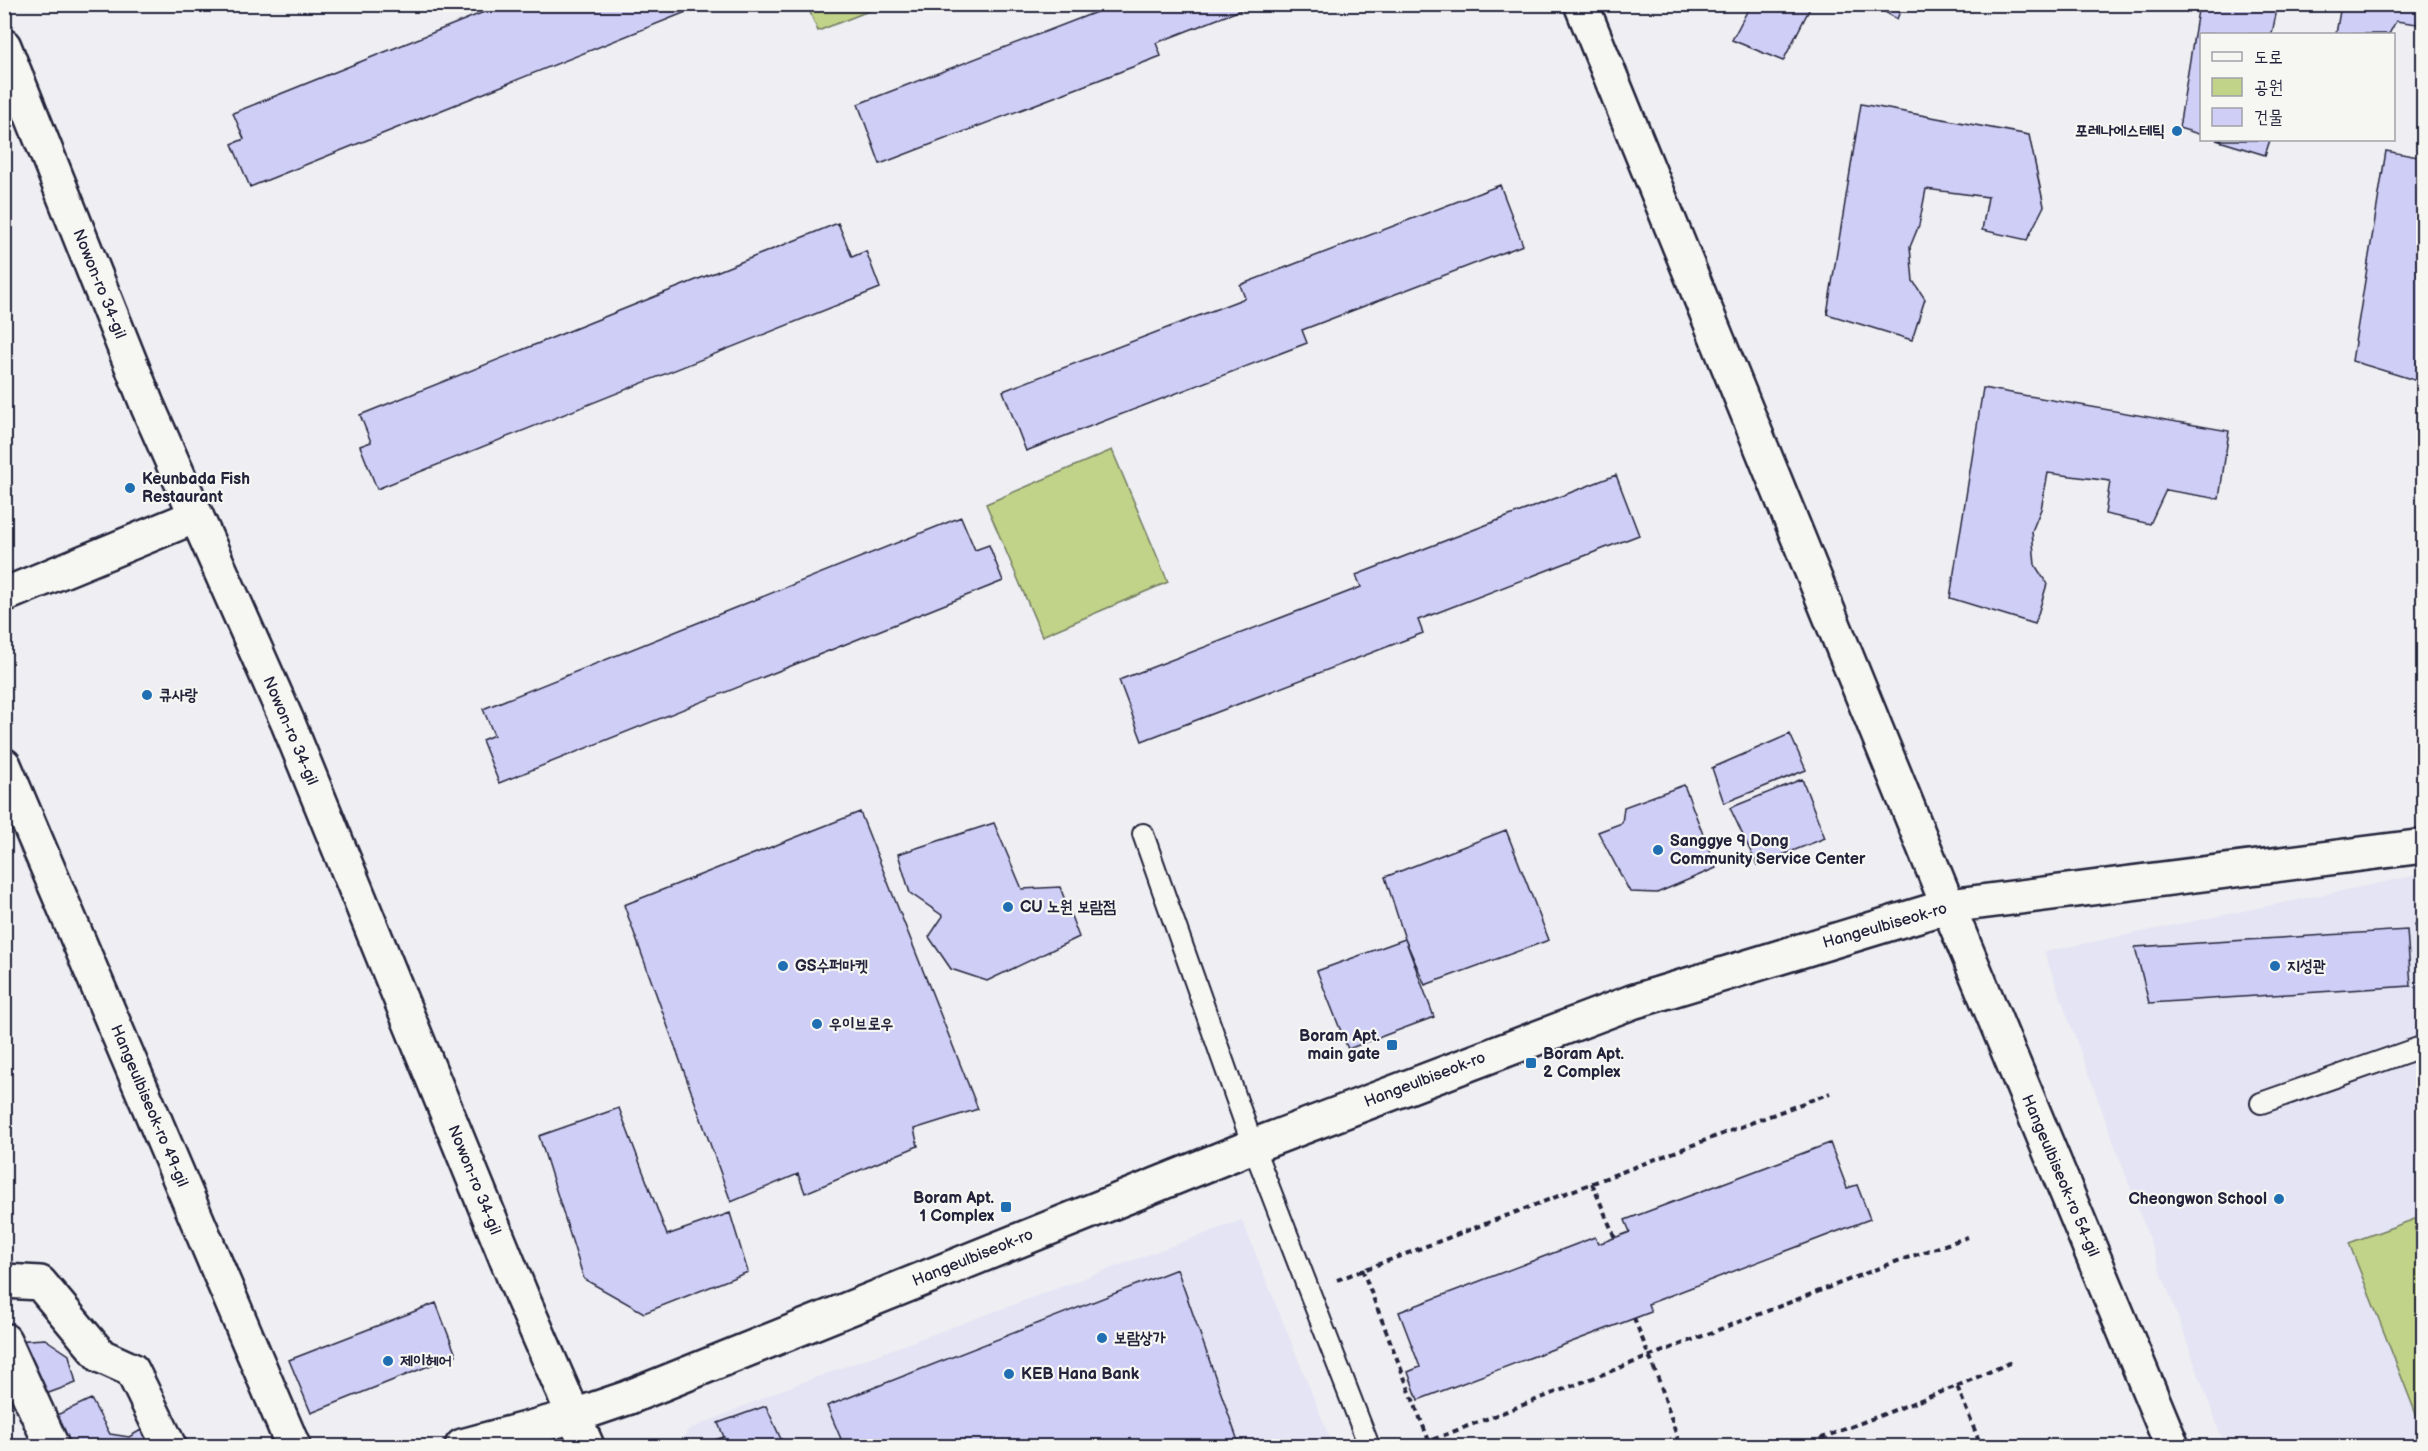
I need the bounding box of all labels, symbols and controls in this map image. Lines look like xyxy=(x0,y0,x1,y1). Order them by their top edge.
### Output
legend xyxy=(2200,33,2395,141)
text: 도로 xyxy=(2254,47,2283,68)
text: 공원 xyxy=(2254,77,2283,98)
text: 건물 xyxy=(2254,107,2283,128)
place label: 포레나에스테틱 xyxy=(2075,122,2165,141)
marker: 포레나에스테틱 xyxy=(2170,124,2184,138)
street label: Nowon-ro 34-gil xyxy=(68,226,130,342)
place label: Keunbada Fish Restaurant xyxy=(142,470,250,507)
marker: Keunbada Fish Restaurant xyxy=(123,481,137,495)
street label: Nowon-ro 34-gil xyxy=(258,674,322,788)
place label: 큐사랑 xyxy=(159,686,198,705)
marker: 큐사랑 xyxy=(140,688,154,702)
place label: Sanggye 9 Dong Community Service Center xyxy=(1670,832,1866,869)
marker: Sanggye 9 Dong Community Service Center xyxy=(1651,843,1665,857)
place label: CU 노원 보람점 xyxy=(1020,898,1116,917)
street label: Hangeulbiseok-ro xyxy=(1821,899,1949,953)
marker: CU 노원 보람점 xyxy=(1001,900,1015,914)
place label: GS수퍼마켓 xyxy=(795,957,868,976)
place label: 지성관 xyxy=(2287,957,2326,976)
marker: GS수퍼마켓 xyxy=(776,959,790,973)
marker: 지성관 xyxy=(2268,959,2282,973)
place label: 우이브로우 xyxy=(829,1015,894,1034)
marker: 우이브로우 xyxy=(810,1017,824,1031)
street label: Hangeulbiseok-ro 49-gil xyxy=(106,1022,192,1190)
place label: Boram Apt. main gate xyxy=(1299,1027,1380,1064)
marker: Boram Apt. main gate xyxy=(1385,1038,1399,1052)
place label: Boram Apt. 2 Complex xyxy=(1543,1045,1625,1082)
street label: Hangeulbiseok-ro xyxy=(1362,1048,1488,1112)
marker: Boram Apt. 2 Complex xyxy=(1524,1056,1538,1070)
street label: Hangeulbiseok-ro 54-gil xyxy=(2017,1092,2103,1260)
street label: Nowon-ro 34-gil xyxy=(443,1122,505,1238)
place label: Boram Apt. 1 Complex xyxy=(913,1189,994,1226)
place label: Cheongwon School xyxy=(2128,1190,2267,1209)
marker: Cheongwon School xyxy=(2272,1192,2286,1206)
marker: Boram Apt. 1 Complex xyxy=(999,1200,1013,1214)
street label: Hangeulbiseok-ro xyxy=(910,1225,1036,1291)
place label: 보람상가 xyxy=(1114,1329,1166,1348)
marker: 보람상가 xyxy=(1095,1331,1109,1345)
place label: 제이헤어 xyxy=(400,1352,452,1371)
marker: 제이헤어 xyxy=(381,1354,395,1368)
place label: KEB Hana Bank xyxy=(1021,1365,1140,1384)
marker: KEB Hana Bank xyxy=(1002,1367,1016,1381)

